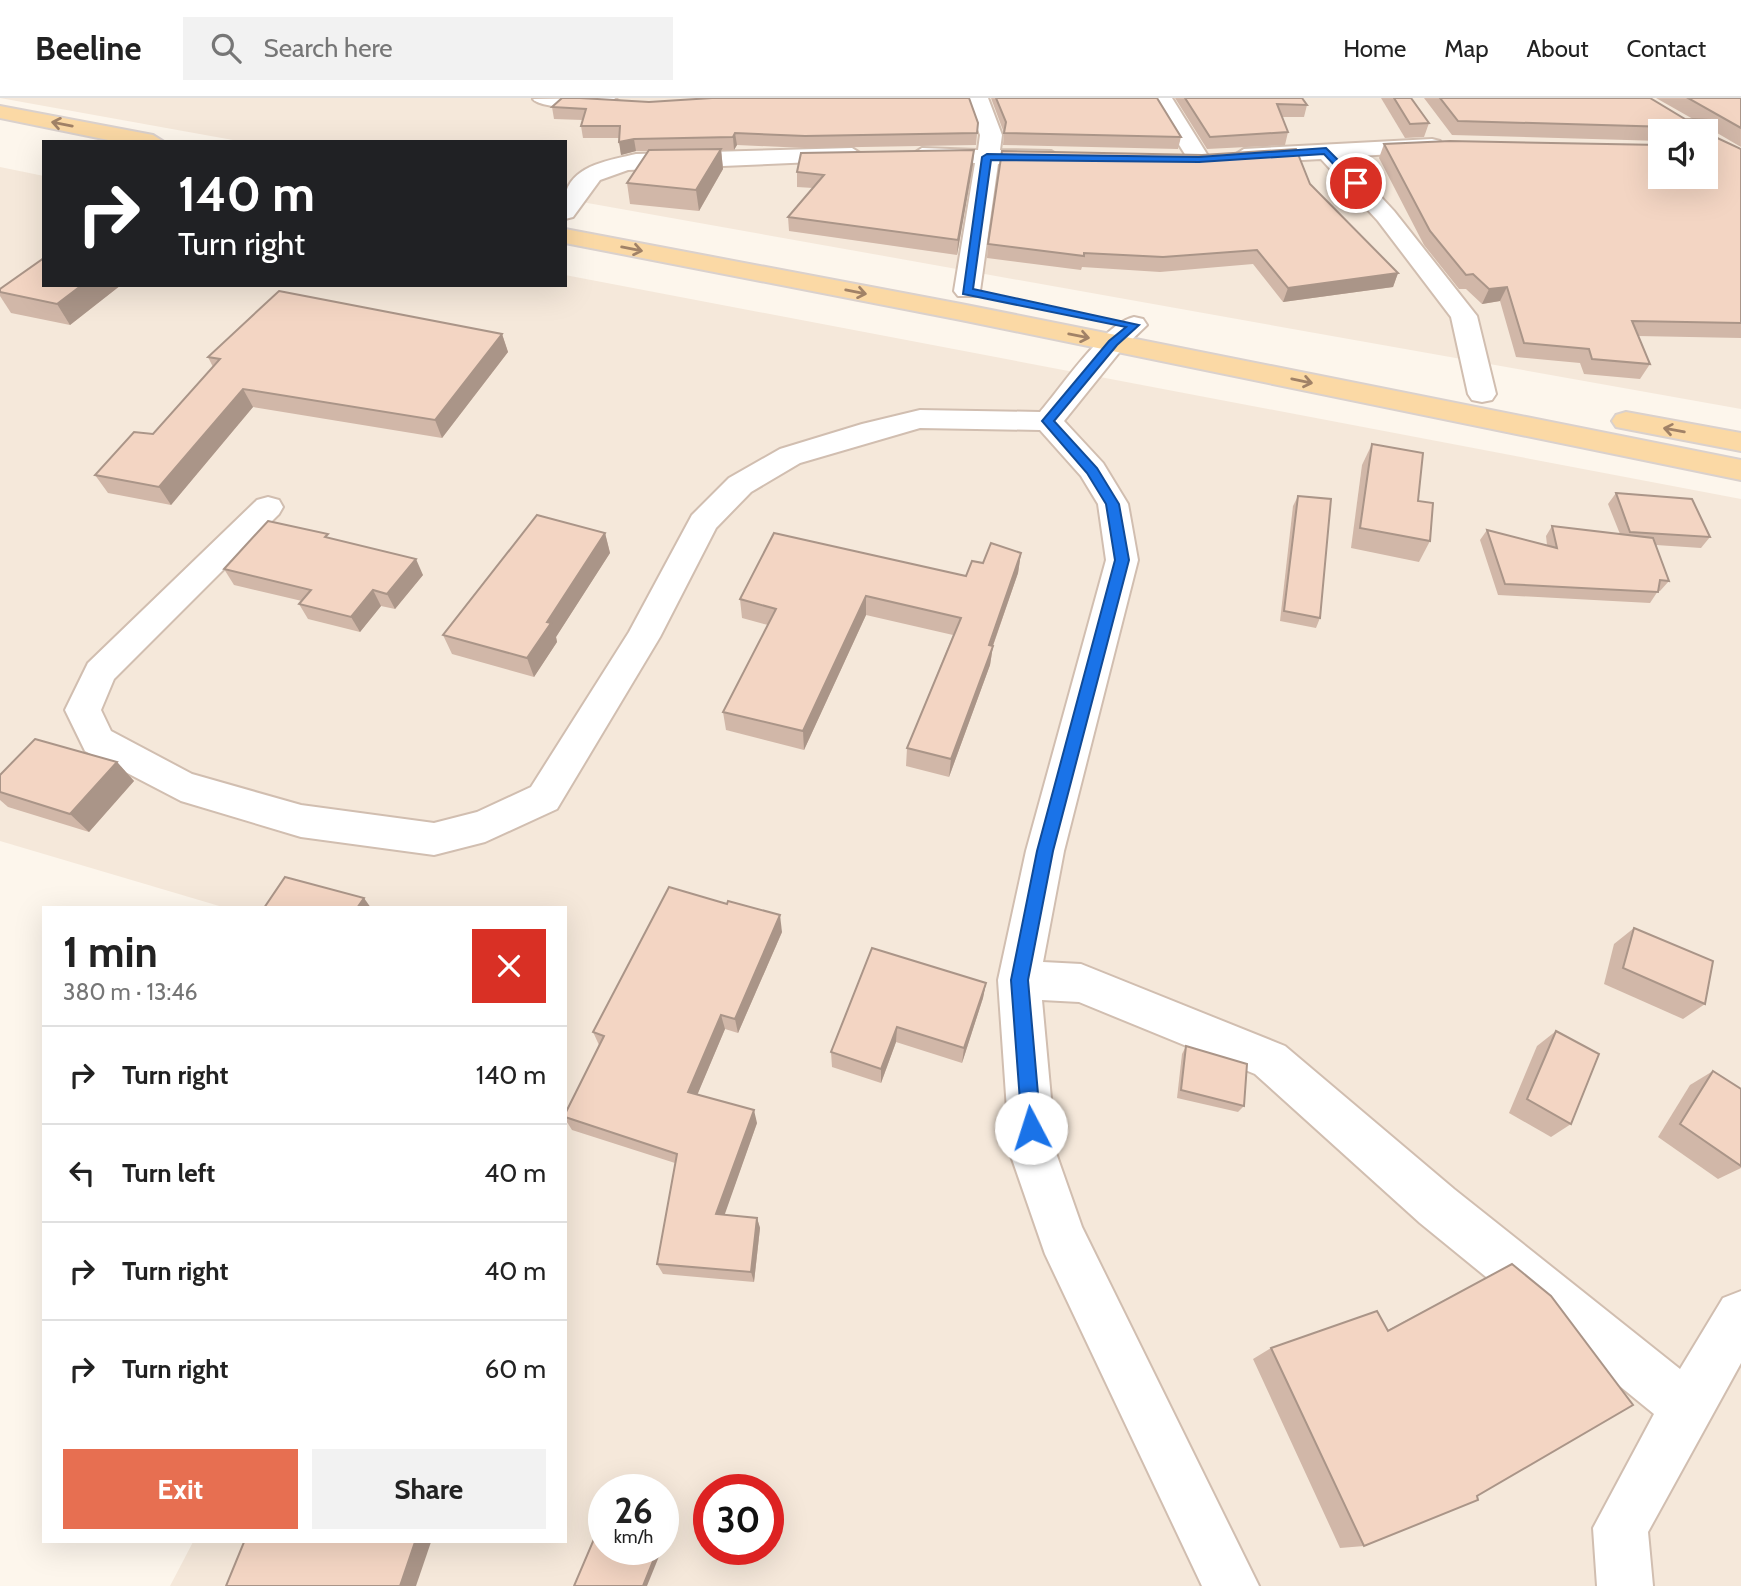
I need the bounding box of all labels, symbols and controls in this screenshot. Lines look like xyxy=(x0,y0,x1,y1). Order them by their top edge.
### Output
search box xyxy=(183,17,673,80)
text: Beeline xyxy=(35,28,141,68)
icon: search xyxy=(207,29,245,67)
text: Search here xyxy=(263,32,393,64)
text: Home xyxy=(1343,34,1406,63)
text: Map xyxy=(1444,34,1489,63)
text: About xyxy=(1527,34,1589,63)
text: Contact xyxy=(1627,34,1706,63)
one-way arrow xyxy=(51,117,74,130)
map controls xyxy=(1648,119,1718,189)
button: sound xyxy=(1648,119,1718,189)
pin xyxy=(1326,153,1386,213)
text: 140 m xyxy=(178,164,315,223)
icon: arrive xyxy=(1337,164,1375,202)
icon: right xyxy=(63,168,154,259)
text: Turn right xyxy=(178,224,305,263)
one-way arrow xyxy=(620,243,643,257)
one-way arrow xyxy=(844,286,867,300)
one-way arrow xyxy=(1067,330,1090,343)
one-way arrow xyxy=(1290,375,1313,389)
one-way arrow xyxy=(1663,422,1686,436)
text: 1 min xyxy=(63,926,158,978)
button: close xyxy=(472,929,546,1003)
text: 380 m · 13:46 xyxy=(63,978,198,1006)
icon: right xyxy=(63,1056,101,1094)
text: Turn right xyxy=(122,1059,228,1091)
text: 140 m xyxy=(476,1059,546,1091)
position arrow xyxy=(994,1091,1068,1165)
icon: left xyxy=(63,1154,101,1192)
text: Turn left xyxy=(122,1157,215,1189)
text: 40 m xyxy=(484,1157,546,1189)
icon: right xyxy=(63,1252,101,1290)
text: Turn right xyxy=(122,1255,228,1287)
text: 40 m xyxy=(484,1255,546,1287)
icon: right xyxy=(63,1350,101,1388)
text: Turn right xyxy=(122,1353,228,1385)
text: 60 m xyxy=(484,1353,546,1385)
button: Exit xyxy=(63,1449,298,1529)
button: Share xyxy=(312,1449,546,1529)
speed limit sign: 30 xyxy=(693,1474,784,1565)
text: 26 xyxy=(614,1489,653,1532)
text: km/h xyxy=(614,1526,653,1548)

